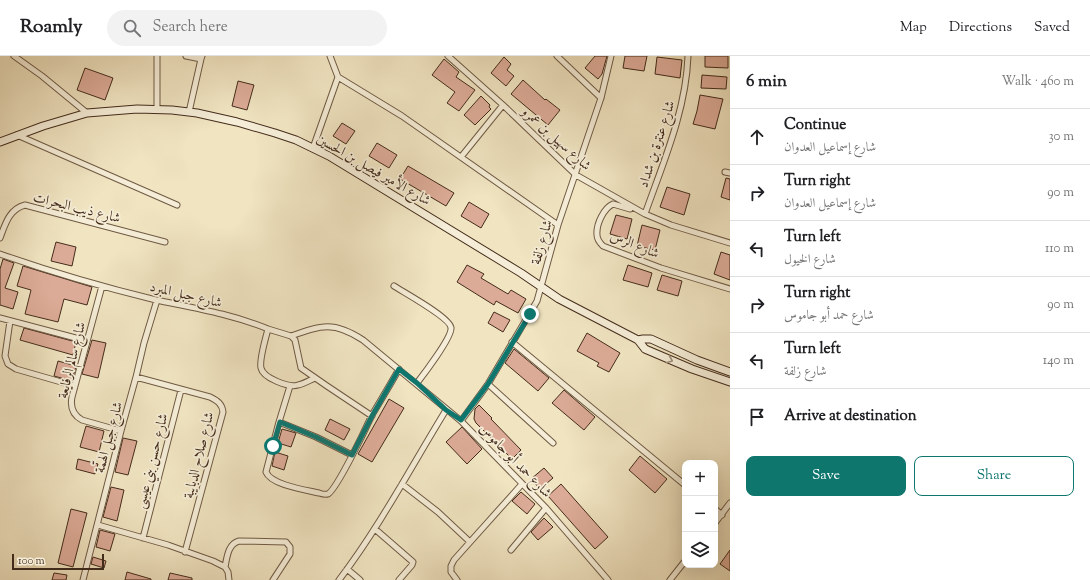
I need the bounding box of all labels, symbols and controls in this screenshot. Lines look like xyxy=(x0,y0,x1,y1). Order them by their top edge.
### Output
search box xyxy=(107,10,387,46)
text: Roamly xyxy=(20,14,83,41)
icon: search xyxy=(121,17,143,39)
text: Search here xyxy=(153,17,228,38)
text: Map xyxy=(900,18,927,38)
text: Directions xyxy=(949,18,1012,38)
text: Saved xyxy=(1034,18,1070,38)
text: 6 min xyxy=(746,70,787,94)
text: Walk · 460 m xyxy=(1001,73,1074,91)
street label: شارع عنترة بن شداد xyxy=(634,98,681,191)
street label: شارع سهيل بن عمرو xyxy=(515,101,595,176)
text: Continue xyxy=(784,115,846,136)
icon: ahead xyxy=(746,126,768,148)
street label: شارع الأمير فيصل بن الحسين xyxy=(312,128,435,212)
text: 30 m xyxy=(1048,128,1074,146)
text: شارع إسماعيل العدوان xyxy=(784,139,876,157)
text: Turn right xyxy=(784,171,850,192)
icon: right xyxy=(746,182,768,204)
text: 90 m xyxy=(1047,184,1074,202)
street label: شارع ذيب البحرات xyxy=(31,188,123,230)
text: شارع إسماعيل العدوان xyxy=(784,195,876,213)
street label: شارع زلفة xyxy=(527,218,559,267)
street label: شارع الرس xyxy=(607,227,662,265)
text: Turn left xyxy=(784,227,841,248)
icon: left xyxy=(746,238,768,260)
text: 110 m xyxy=(1045,240,1074,258)
text: شارع الخيول xyxy=(784,251,836,269)
street label: شارع جبل المبرد xyxy=(147,278,224,314)
text: Turn right xyxy=(784,283,850,304)
icon: right xyxy=(746,294,768,316)
text: 90 m xyxy=(1047,296,1074,314)
route end xyxy=(521,305,539,323)
text: شارع حمد أبو جاموس xyxy=(784,307,874,325)
street label: شارع سالم الرفايعة xyxy=(54,320,93,401)
text: Turn left xyxy=(784,339,841,360)
icon: left xyxy=(746,350,768,372)
text: 140 m xyxy=(1043,352,1074,370)
one-way arrow xyxy=(667,355,674,363)
text: شارع زلفة xyxy=(784,363,827,381)
street label: شارع جبل الهمّة xyxy=(89,399,129,475)
icon: arrive xyxy=(746,406,768,428)
text: Arrive at destination xyxy=(784,406,917,427)
street label: شارع صلاح الدبايبة xyxy=(180,410,221,501)
street label: شارع حسن بني عيسى xyxy=(131,412,175,512)
street label: شارع حمد أبو جاموس xyxy=(474,418,557,503)
route start xyxy=(264,437,282,455)
button: Save xyxy=(746,456,906,496)
button: Share xyxy=(914,456,1074,496)
map controls xyxy=(682,460,718,568)
button: + xyxy=(682,460,718,496)
button: − xyxy=(682,496,718,532)
button: layers xyxy=(682,532,718,568)
scale bar xyxy=(12,552,104,571)
text: 100 m xyxy=(18,553,45,569)

